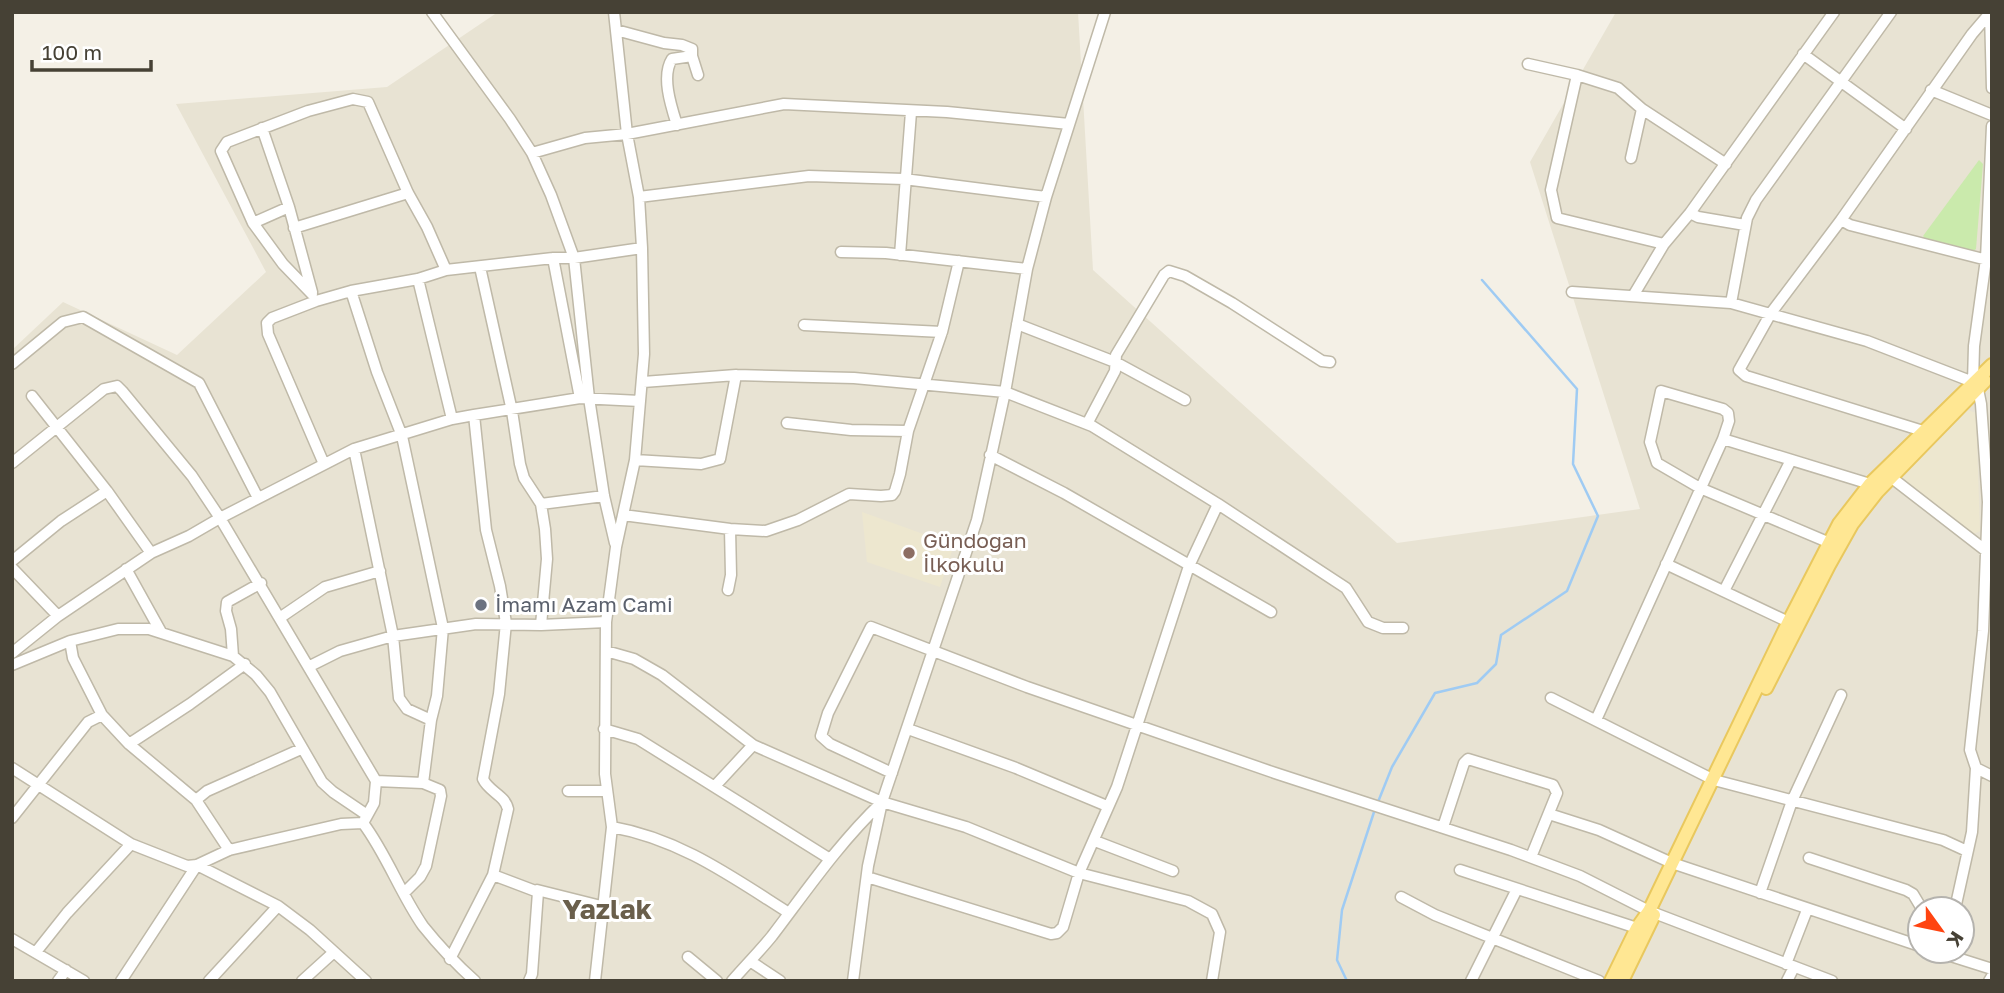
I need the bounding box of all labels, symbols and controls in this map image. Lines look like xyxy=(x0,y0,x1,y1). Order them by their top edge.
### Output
scale bar xyxy=(32,28,150,72)
text: 100 m xyxy=(42,39,102,65)
place label: Gündoğan İlkokulu xyxy=(923,527,1027,577)
marker: Gündoğan İlkokulu xyxy=(901,545,917,561)
place label: İmamı Azam Cami xyxy=(495,591,673,617)
marker: İmamı Azam Cami xyxy=(473,597,489,613)
district label: Yazlak xyxy=(562,892,652,925)
north arrow xyxy=(1906,895,1976,965)
text: K xyxy=(1942,927,1969,952)

